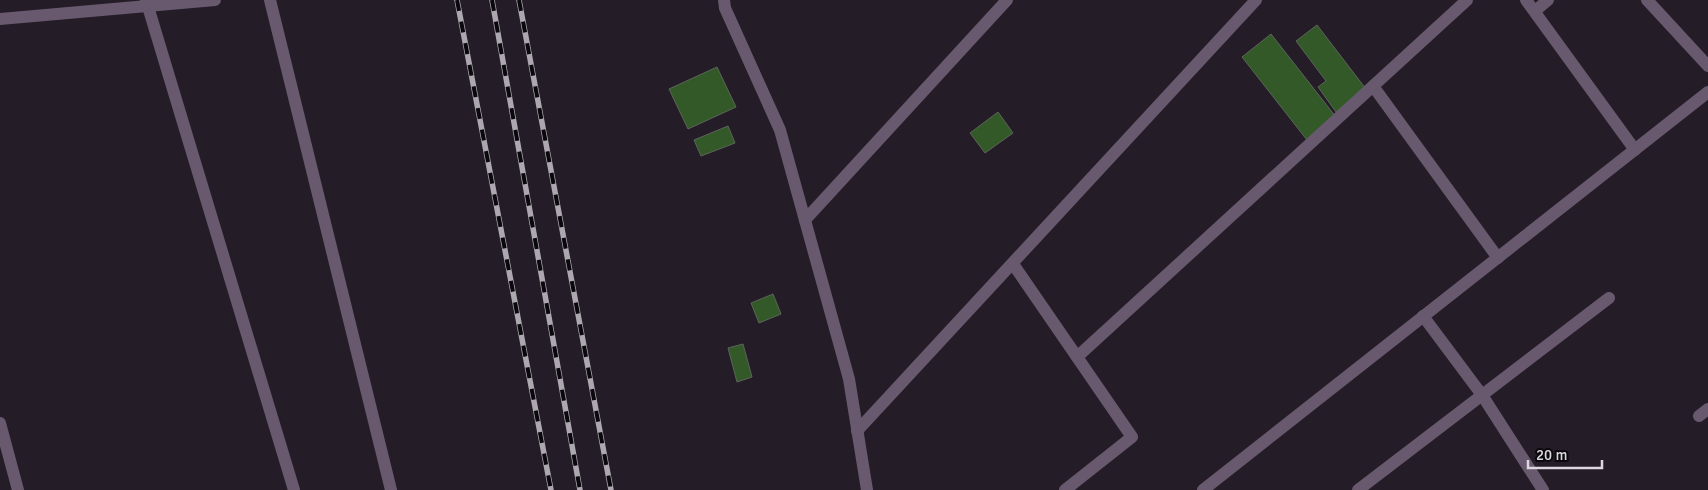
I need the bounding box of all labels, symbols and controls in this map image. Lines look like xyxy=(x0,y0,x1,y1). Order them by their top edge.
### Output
scale bar xyxy=(1528,438,1602,470)
text: 20 m xyxy=(1536,446,1567,464)

